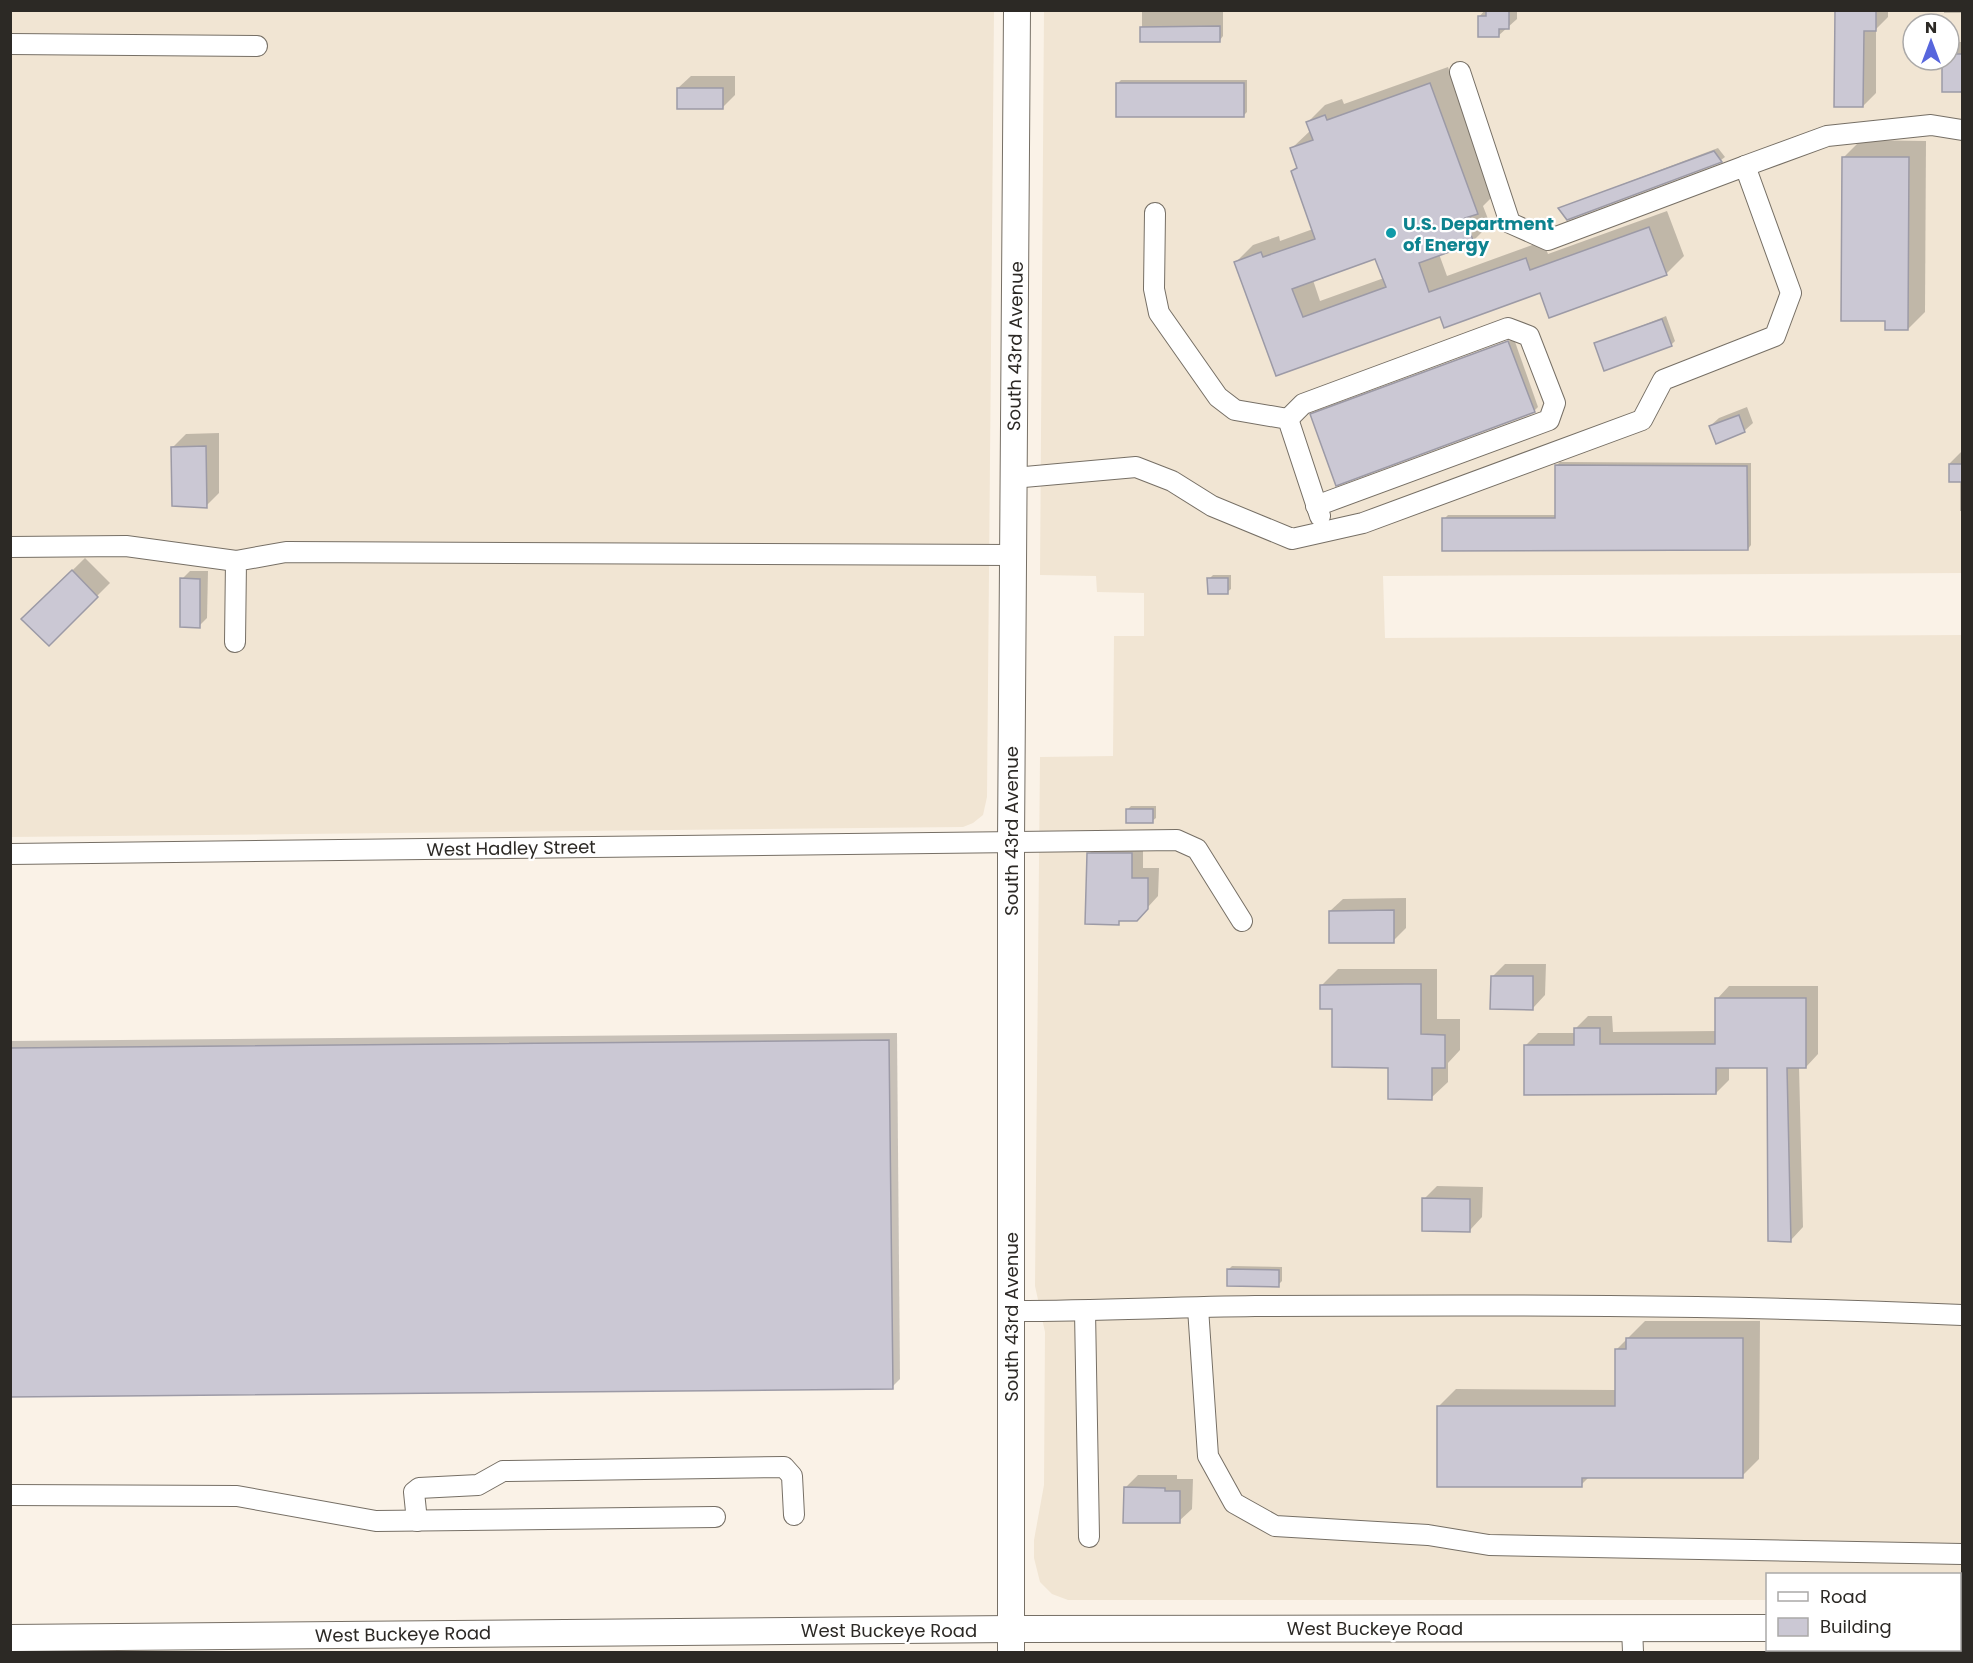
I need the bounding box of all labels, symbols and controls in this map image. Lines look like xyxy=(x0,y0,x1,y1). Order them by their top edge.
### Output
north arrow xyxy=(1901,12,1961,72)
text: N xyxy=(1925,16,1937,39)
place label: U.S. Department of Energy xyxy=(1403,211,1554,257)
marker: U.S. Department of Energy xyxy=(1384,226,1398,240)
street label: South 43rd Avenue xyxy=(1001,261,1029,431)
street label: South 43rd Avenue xyxy=(999,746,1024,916)
street label: West Hadley Street xyxy=(426,834,596,862)
street label: South 43rd Avenue xyxy=(999,1232,1024,1402)
legend xyxy=(1766,1573,1961,1651)
text: Road xyxy=(1820,1584,1867,1609)
text: Building xyxy=(1820,1614,1892,1639)
street label: West Buckeye Road xyxy=(1287,1616,1463,1641)
street label: West Buckeye Road xyxy=(801,1618,977,1643)
street label: West Buckeye Road xyxy=(315,1620,491,1648)

